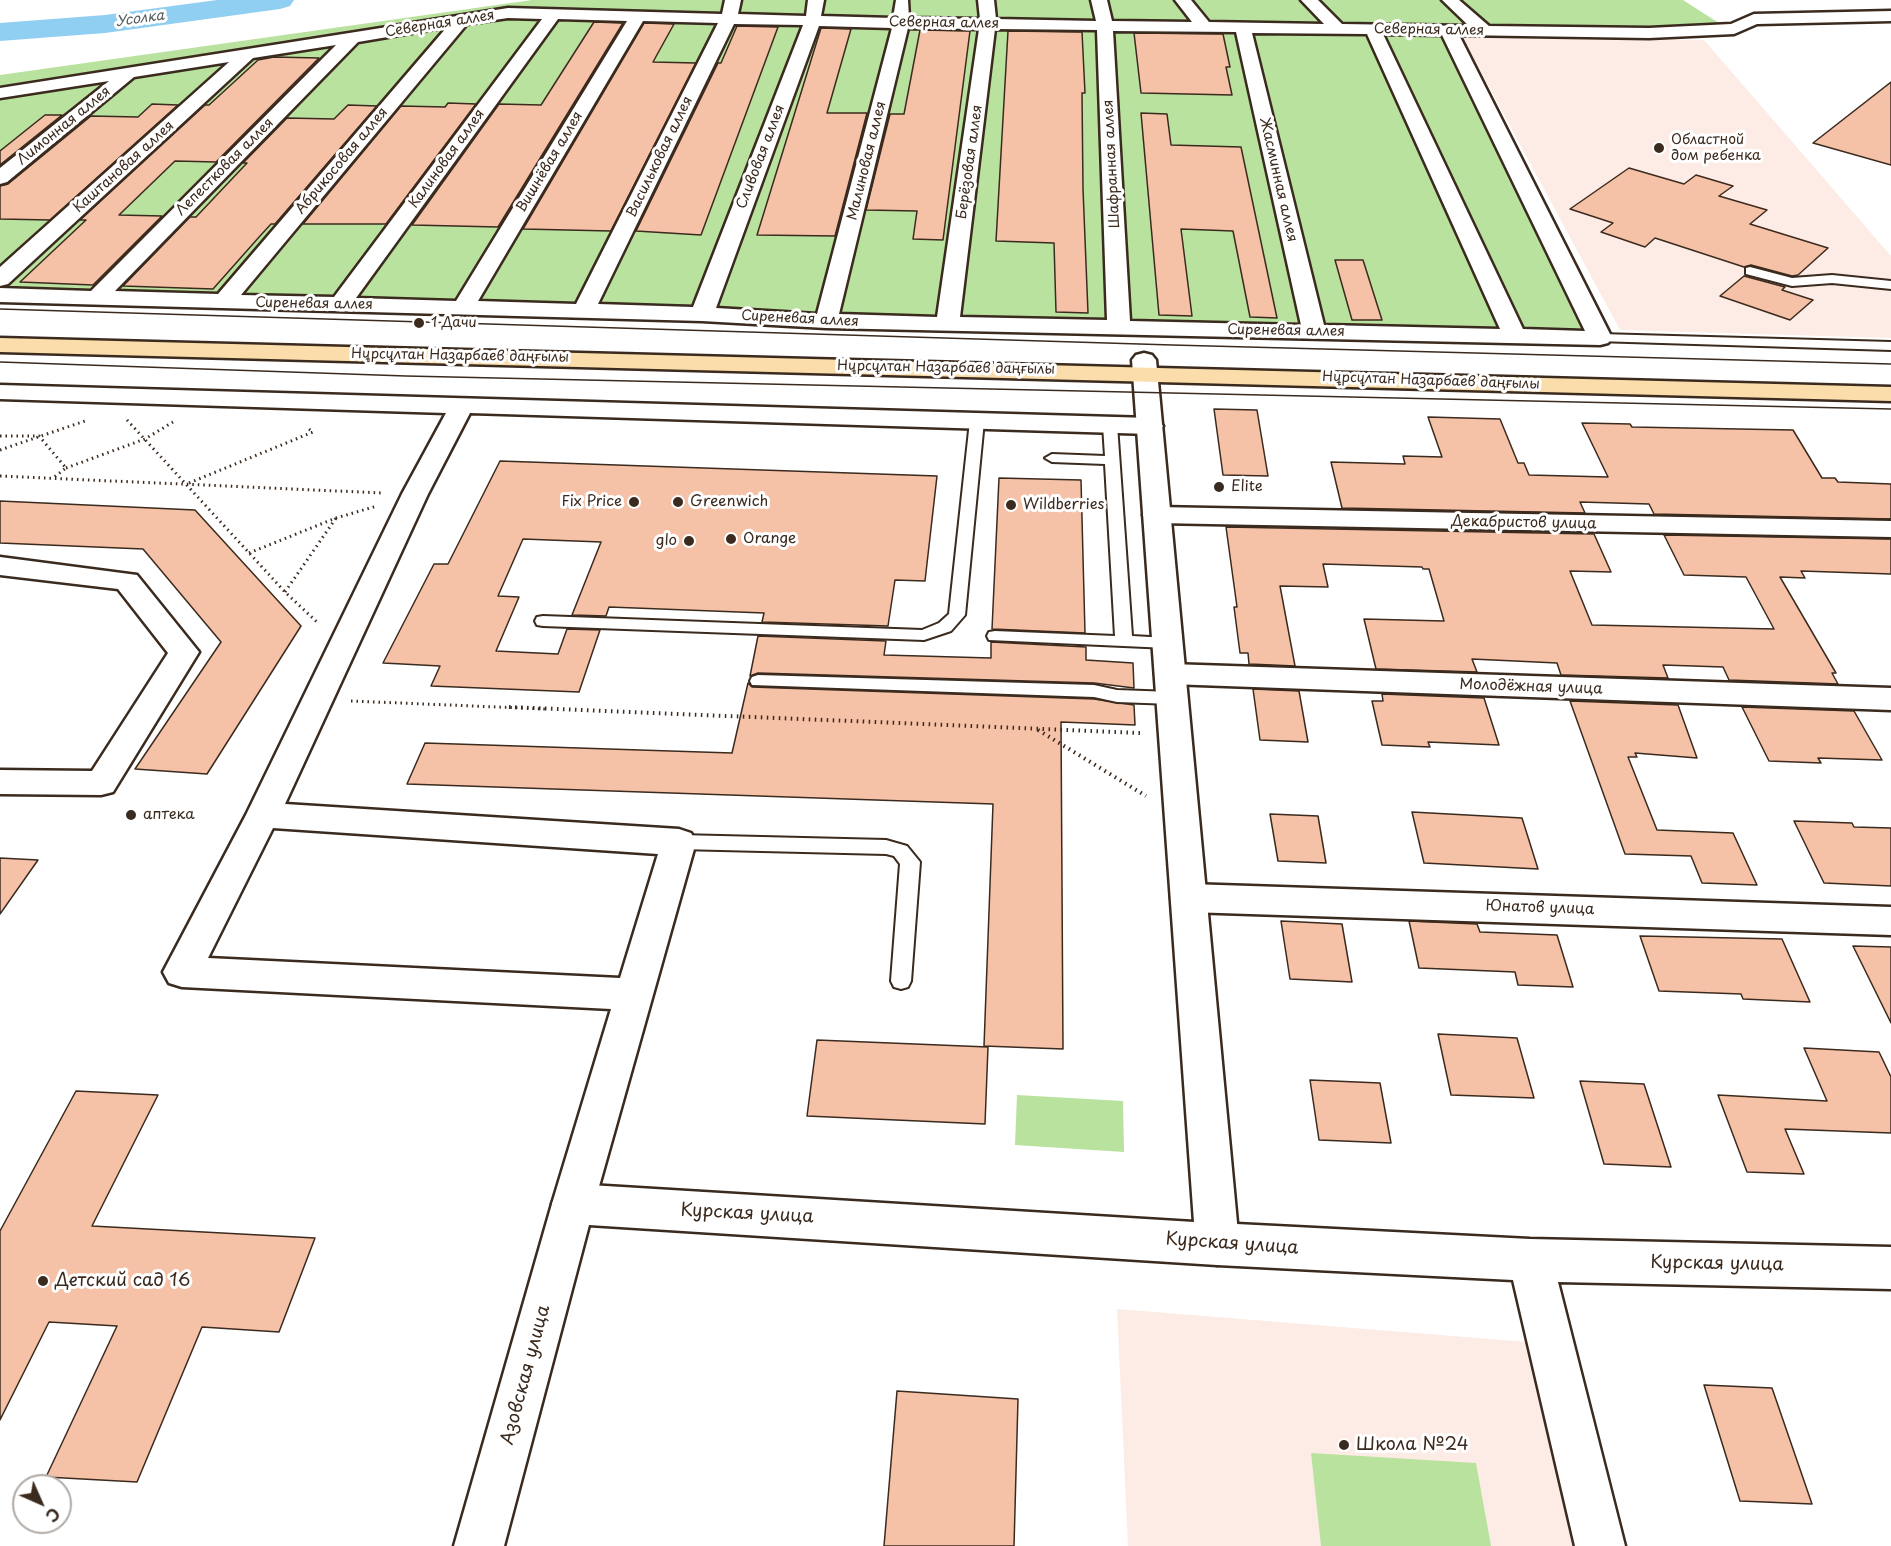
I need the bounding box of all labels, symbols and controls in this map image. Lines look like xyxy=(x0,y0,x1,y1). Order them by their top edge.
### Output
water label: Усолка xyxy=(115,7,165,31)
street label: Северная аллея xyxy=(384,7,496,41)
street label: Северная аллея xyxy=(889,14,999,32)
street label: Северная аллея xyxy=(1374,21,1484,39)
street label: Лимонная аллея xyxy=(14,83,114,169)
street label: Васильковая аллея xyxy=(623,94,697,220)
street label: Шафранная аллея xyxy=(1100,99,1124,229)
street label: Малиновая аллея xyxy=(844,100,890,222)
street label: Сливовая аллея xyxy=(733,103,789,211)
street label: Абрикосовая аллея xyxy=(292,104,392,218)
street label: Берёзовая аллея xyxy=(954,104,986,220)
street label: Калиновая аллея xyxy=(406,106,488,212)
street label: Вишнёвая аллея xyxy=(513,109,587,215)
street label: Лепестковая аллея xyxy=(173,115,277,219)
street label: Жасминная аллея xyxy=(1256,116,1300,244)
street label: Каштановая аллея xyxy=(70,118,178,216)
place label: Областной дом ребенка xyxy=(1671,132,1761,164)
marker: Областной дом ребенка xyxy=(1652,141,1666,155)
street label: Сиреневая аллея xyxy=(255,295,373,313)
street label: Сиреневая аллея xyxy=(741,308,859,330)
place label: 1 Дачи xyxy=(431,315,477,331)
marker: 1 Дачи xyxy=(412,316,426,330)
street label: Сиреневая аллея xyxy=(1227,322,1345,340)
street label: Нұрсұлтан Назарбаев даңғылы xyxy=(351,346,569,366)
street label: Нұрсұлтан Назарбаев даңғылы xyxy=(837,358,1055,378)
street label: Нұрсұлтан Назарбаев даңғылы xyxy=(1322,369,1540,393)
place label: Elite xyxy=(1231,478,1263,496)
marker: Elite xyxy=(1212,480,1226,494)
place label: Fix Price xyxy=(561,493,622,511)
place label: Greenwich xyxy=(690,493,768,511)
marker: Fix Price xyxy=(627,495,641,509)
marker: Greenwich xyxy=(671,495,685,509)
place label: Wildberries xyxy=(1023,496,1104,514)
marker: Wildberries xyxy=(1004,498,1018,512)
street label: Декабристов улица xyxy=(1451,513,1597,533)
place label: Orange xyxy=(743,530,796,548)
place label: glo xyxy=(656,532,677,550)
marker: Orange xyxy=(724,532,738,546)
marker: glo xyxy=(682,534,696,548)
street label: Молодёжная улица xyxy=(1459,676,1603,698)
place label: аптека xyxy=(143,806,195,824)
marker: аптека xyxy=(124,808,138,822)
street label: Юнатов улица xyxy=(1485,897,1595,919)
street label: Курская улица xyxy=(680,1200,814,1228)
street label: Курская улица xyxy=(1165,1229,1299,1259)
street label: Курская улица xyxy=(1650,1252,1784,1276)
place label: Детский сад 16 xyxy=(55,1270,190,1292)
marker: Детский сад 16 xyxy=(36,1274,50,1288)
street label: Азовская улица xyxy=(497,1303,555,1447)
place label: Школа №24 xyxy=(1356,1434,1469,1456)
marker: Школа №24 xyxy=(1337,1438,1351,1452)
north arrow xyxy=(12,1474,72,1534)
text: С xyxy=(41,1503,66,1528)

